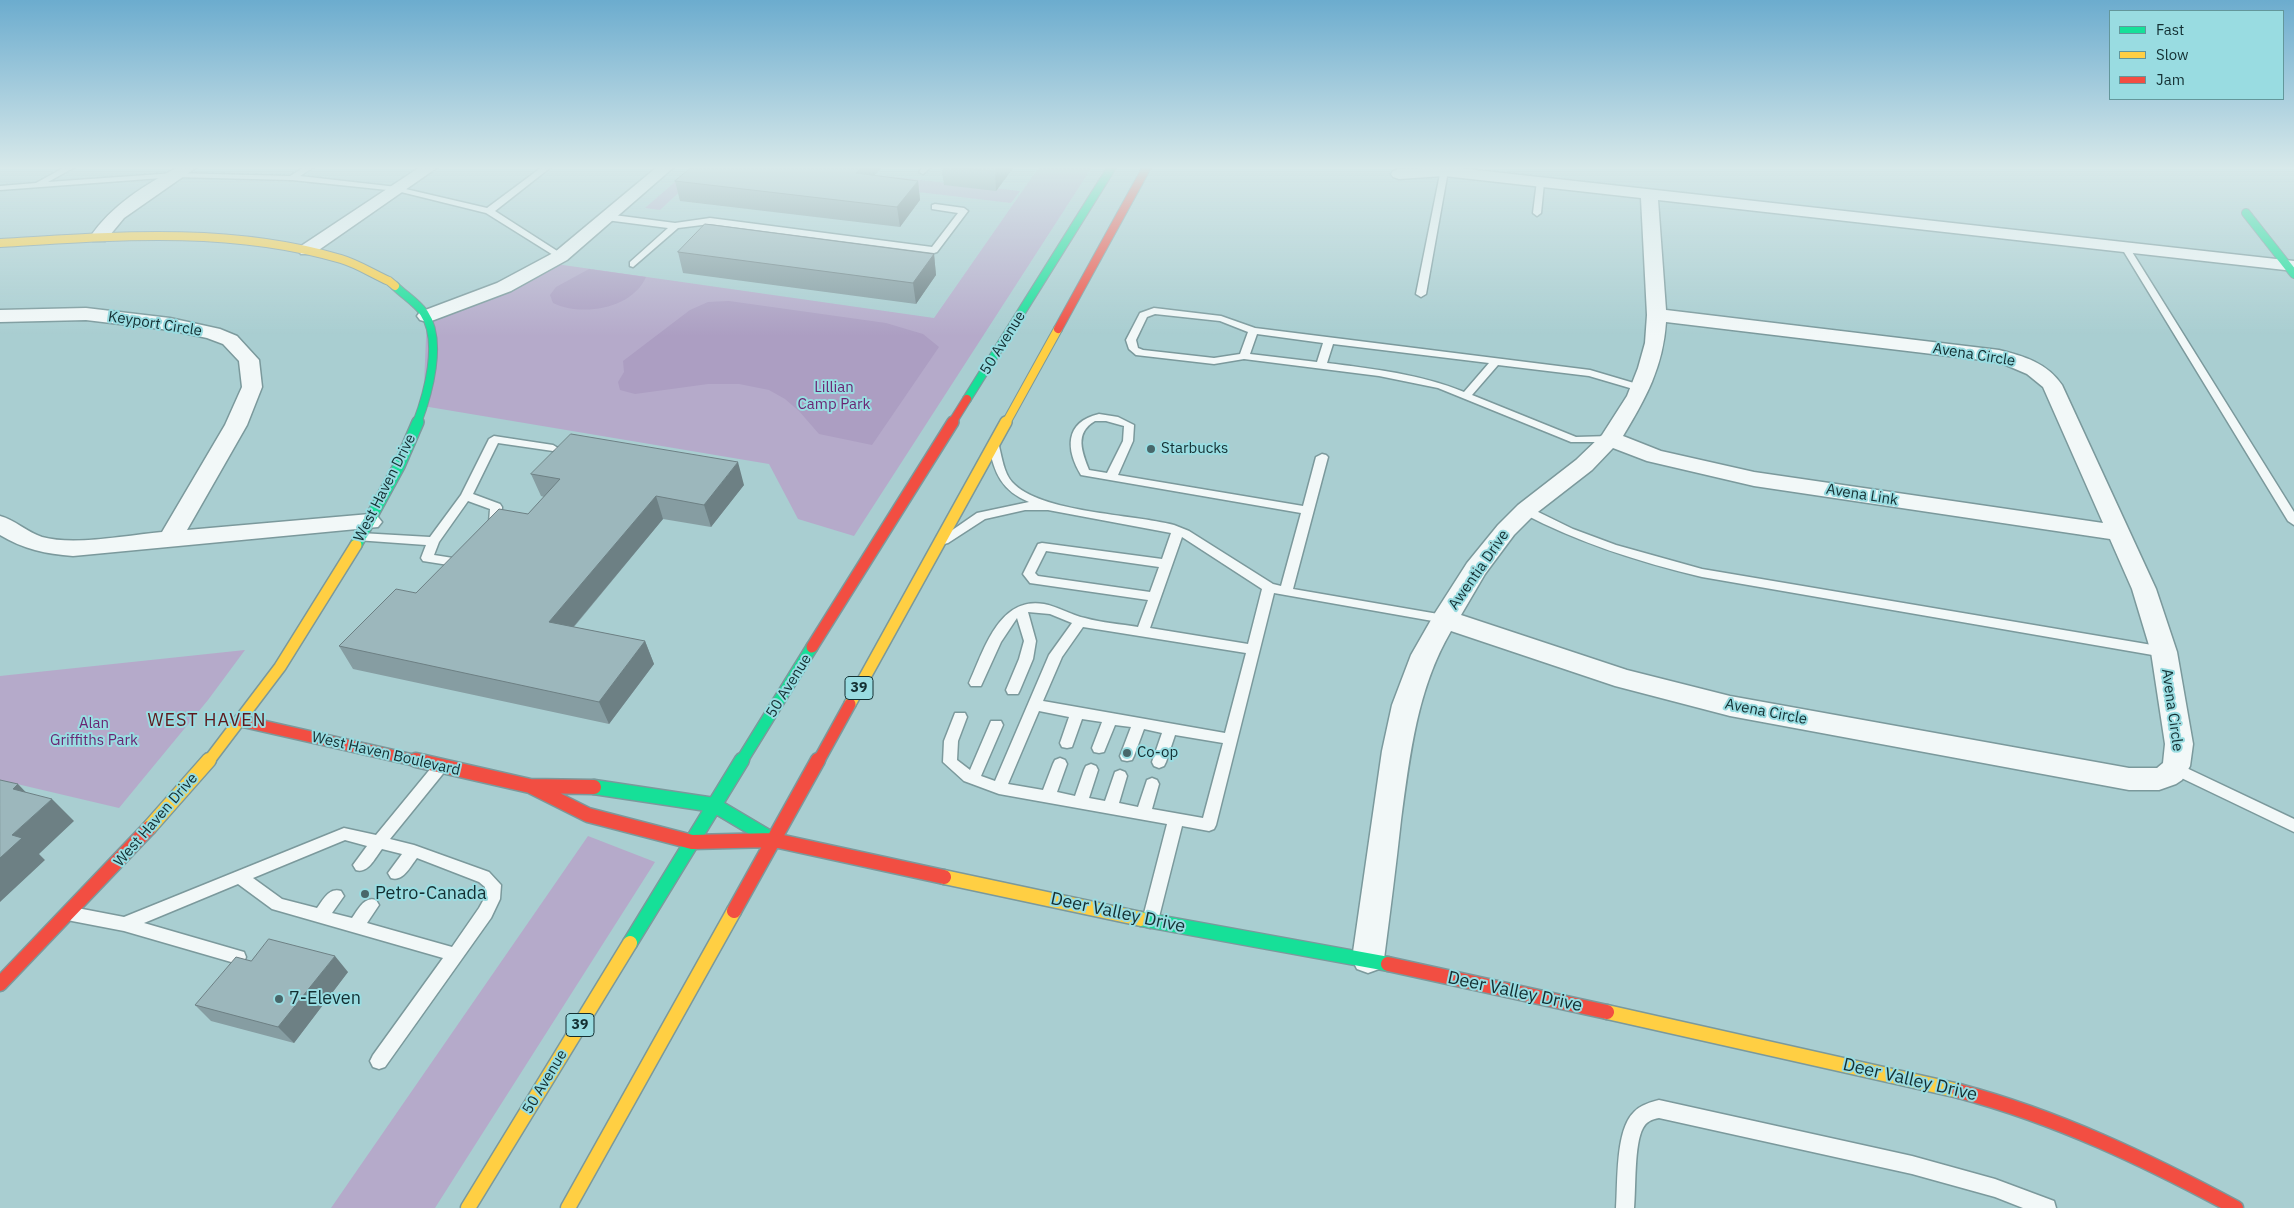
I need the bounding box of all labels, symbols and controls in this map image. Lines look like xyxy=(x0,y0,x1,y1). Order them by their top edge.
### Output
legend xyxy=(2109,10,2284,100)
text: Fast xyxy=(2156,20,2184,39)
text: Slow xyxy=(2156,45,2189,64)
text: Jam xyxy=(2156,70,2185,89)
street label: Keyport Circle xyxy=(107,308,203,340)
street label: 50 Avenue xyxy=(976,308,1030,378)
street label: Avena Circle xyxy=(1931,340,2017,370)
park label: Lillian Camp Park xyxy=(797,379,871,414)
street label: West Haven Drive xyxy=(350,431,420,545)
place label: Starbucks xyxy=(1161,440,1228,458)
marker: Starbucks xyxy=(1145,443,1157,455)
street label: Avena Link xyxy=(1825,480,1899,510)
street label: Awentia Drive xyxy=(1445,527,1513,613)
street label: 50 Avenue xyxy=(762,651,816,721)
street label: Avena Circle xyxy=(2157,668,2187,752)
road number: 39 xyxy=(845,676,873,700)
street label: Avena Circle xyxy=(1723,695,1809,729)
district label: WEST HAVEN xyxy=(146,710,268,732)
park label: Alan Griffiths Park xyxy=(50,715,138,750)
street label: West Haven Boulevard xyxy=(310,728,462,780)
place label: Co-op xyxy=(1137,744,1178,762)
marker: Co-op xyxy=(1121,747,1133,759)
street label: West Haven Drive xyxy=(110,769,202,871)
place label: Petro-Canada xyxy=(375,883,487,905)
marker: Petro-Canada xyxy=(359,888,371,900)
street label: Deer Valley Drive xyxy=(1049,888,1187,938)
street label: Deer Valley Drive xyxy=(1446,967,1584,1017)
place label: 7-Eleven xyxy=(289,988,361,1010)
marker: 7-Eleven xyxy=(273,993,285,1005)
road number: 39 xyxy=(566,1014,594,1036)
street label: 50 Avenue xyxy=(519,1047,571,1117)
street label: Deer Valley Drive xyxy=(1841,1054,1979,1106)

